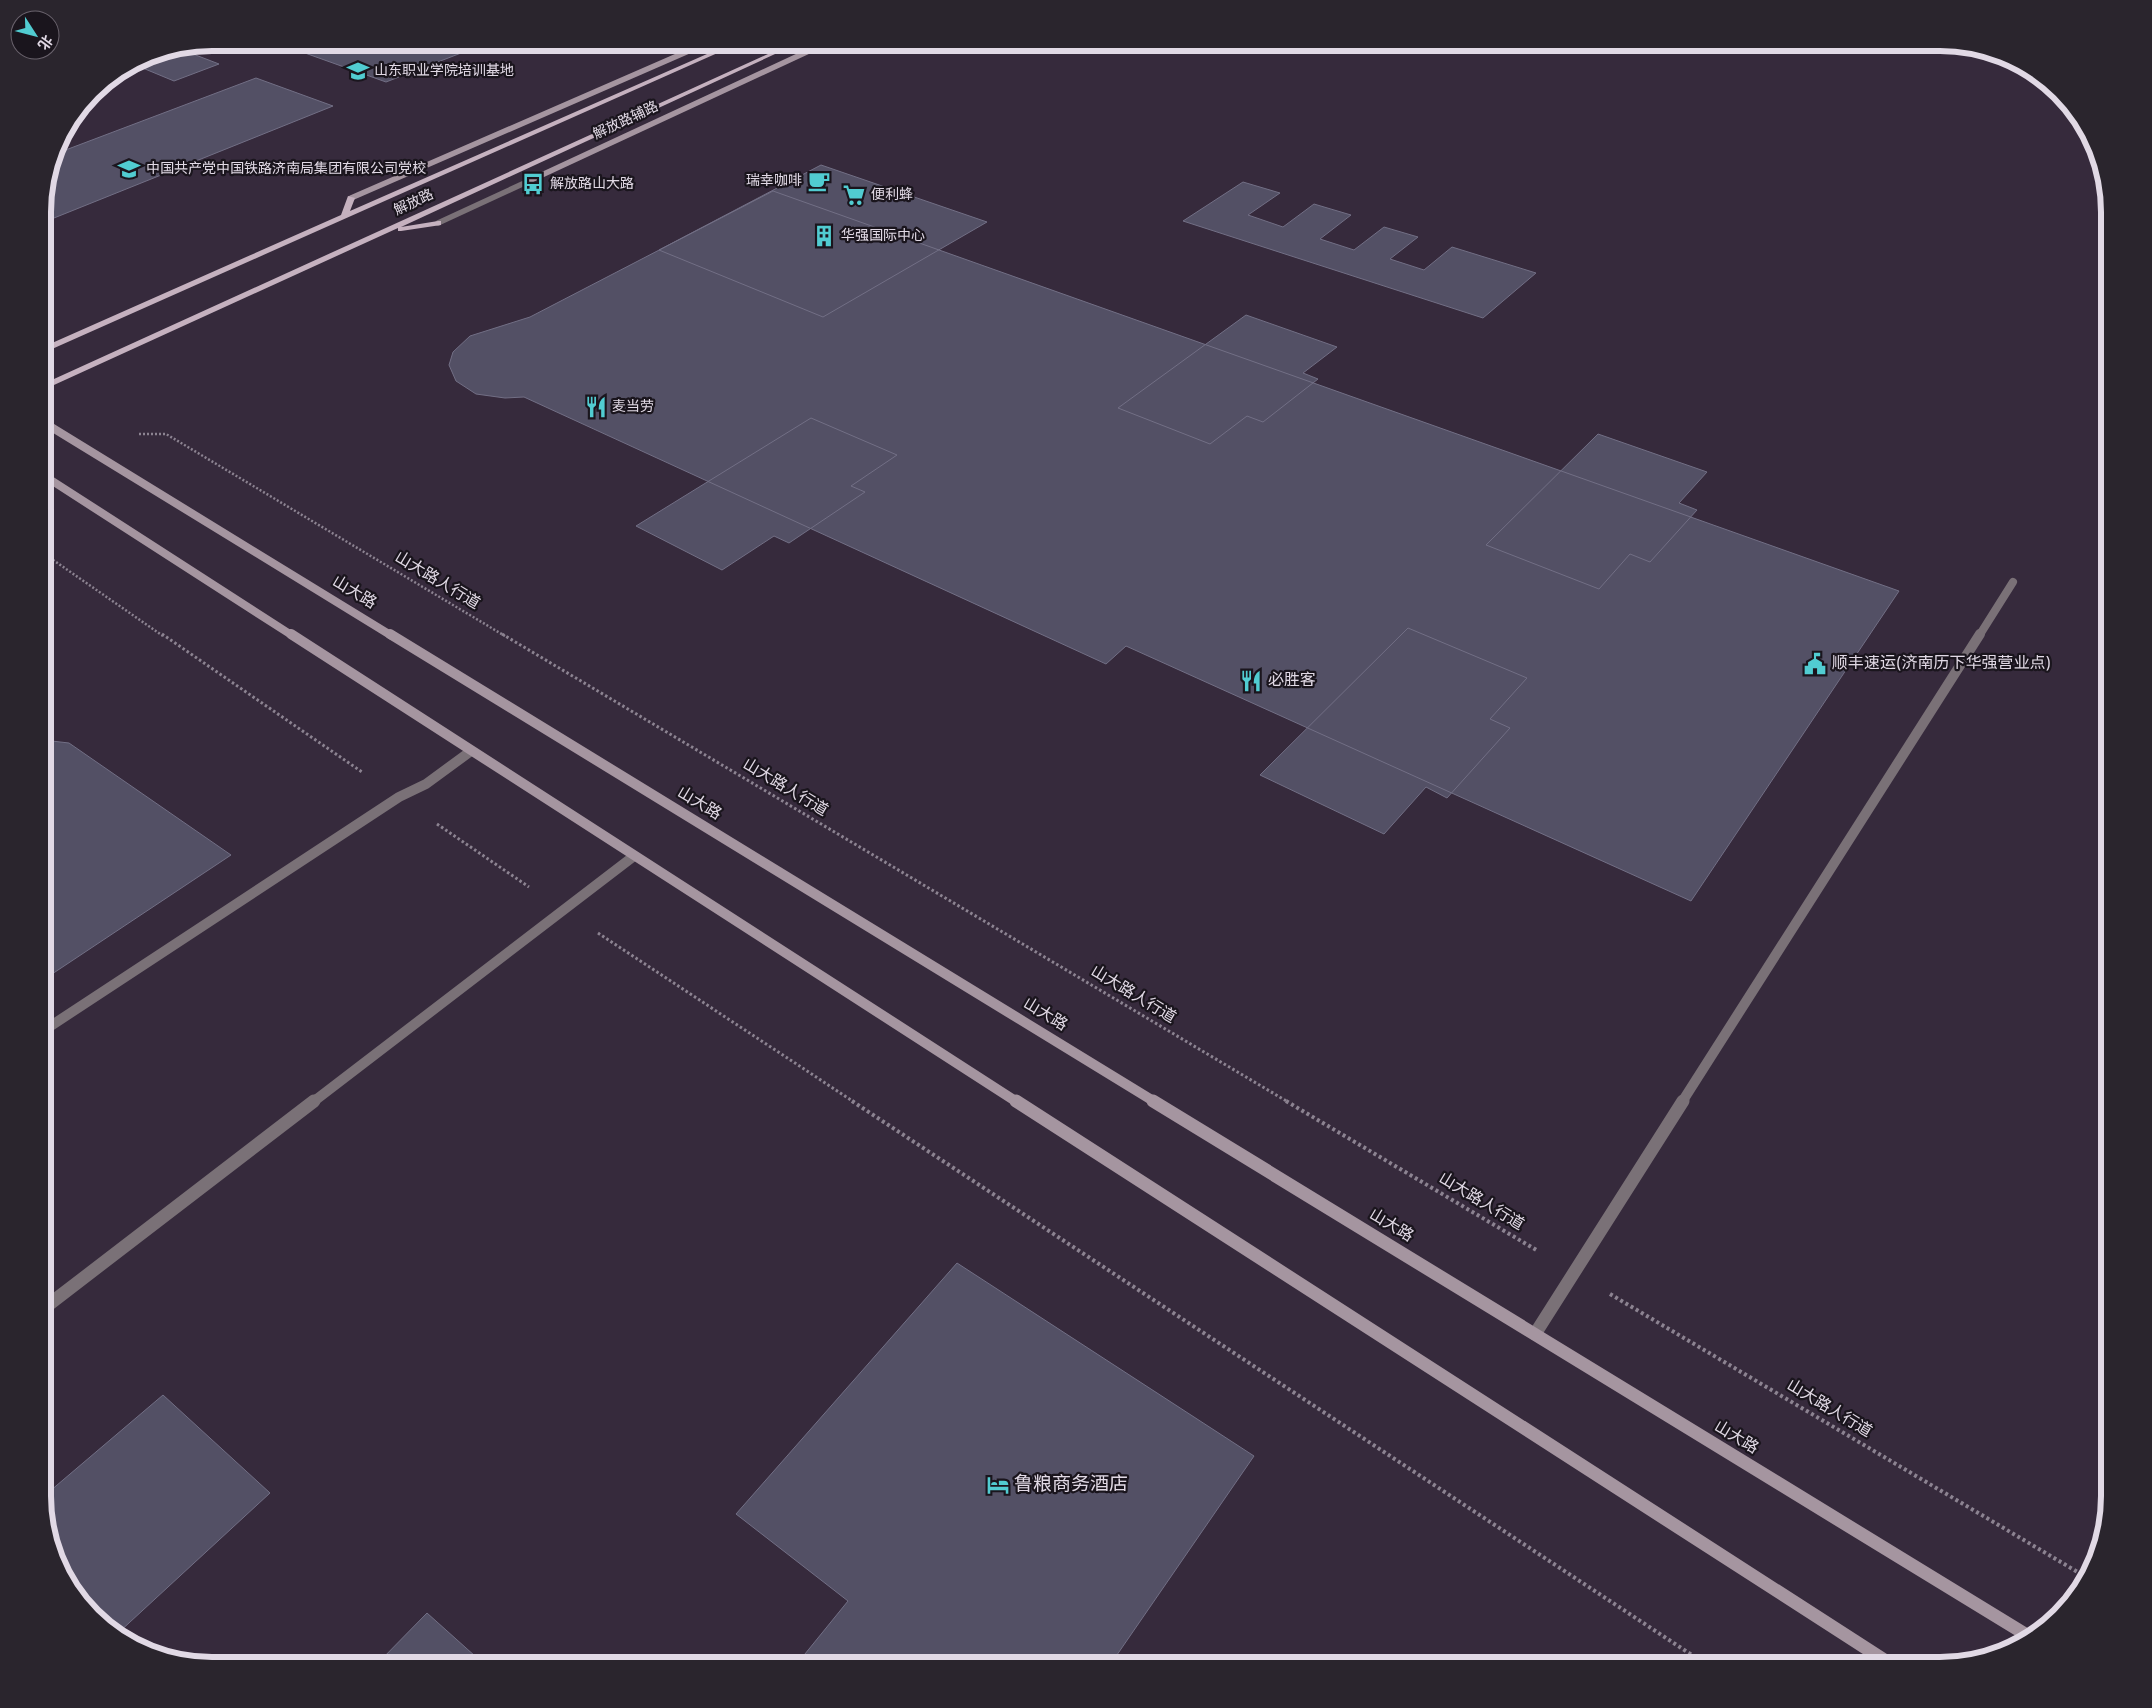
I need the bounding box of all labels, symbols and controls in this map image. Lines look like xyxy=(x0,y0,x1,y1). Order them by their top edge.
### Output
north arrow xyxy=(10,10,60,60)
text: 北 xyxy=(33,31,55,52)
school or university icon: 山东职业学院培训基地 xyxy=(345,58,371,84)
place label: 山东职业学院培训基地 xyxy=(374,62,514,80)
street label: 解放路辅路 xyxy=(591,99,661,143)
school or university icon: 中国共产党中国铁路济南局集团有限公司党校 xyxy=(116,156,142,182)
place label: 中国共产党中国铁路济南局集团有限公司党校 xyxy=(146,160,426,178)
cafe icon: 瑞幸咖啡 xyxy=(806,168,832,194)
bus stop icon: 解放路山大路 xyxy=(520,171,546,197)
place label: 瑞幸咖啡 xyxy=(746,173,802,190)
place label: 解放路山大路 xyxy=(550,176,634,193)
supermarket icon: 便利蜂 xyxy=(841,182,867,208)
street label: 解放路 xyxy=(391,186,437,220)
place label: 便利蜂 xyxy=(871,186,913,204)
building icon: 华强国际中心 xyxy=(811,223,837,249)
place label: 华强国际中心 xyxy=(841,227,925,245)
restaurant icon: 麦当劳 xyxy=(583,394,609,420)
place label: 麦当劳 xyxy=(612,399,654,416)
street label: 山大路人行道 xyxy=(391,548,483,614)
street label: 山大路 xyxy=(328,572,380,614)
public building icon: 顺丰速运(济南历下华强营业点) xyxy=(1802,651,1828,677)
place label: 顺丰速运(济南历下华强营业点) xyxy=(1832,654,2051,674)
restaurant icon: 必胜客 xyxy=(1238,668,1264,694)
place label: 必胜客 xyxy=(1268,671,1316,691)
street label: 山大路人行道 xyxy=(739,755,831,821)
street label: 山大路 xyxy=(673,783,725,825)
street label: 山大路人行道 xyxy=(1087,962,1179,1028)
street label: 山大路 xyxy=(1019,994,1071,1036)
street label: 山大路人行道 xyxy=(1435,1169,1527,1235)
street label: 山大路 xyxy=(1365,1205,1417,1247)
street label: 山大路人行道 xyxy=(1783,1376,1875,1442)
street label: 山大路 xyxy=(1710,1417,1762,1459)
hotel icon: 鲁粮商务酒店 xyxy=(985,1472,1011,1498)
place label: 鲁粮商务酒店 xyxy=(1014,1473,1128,1497)

